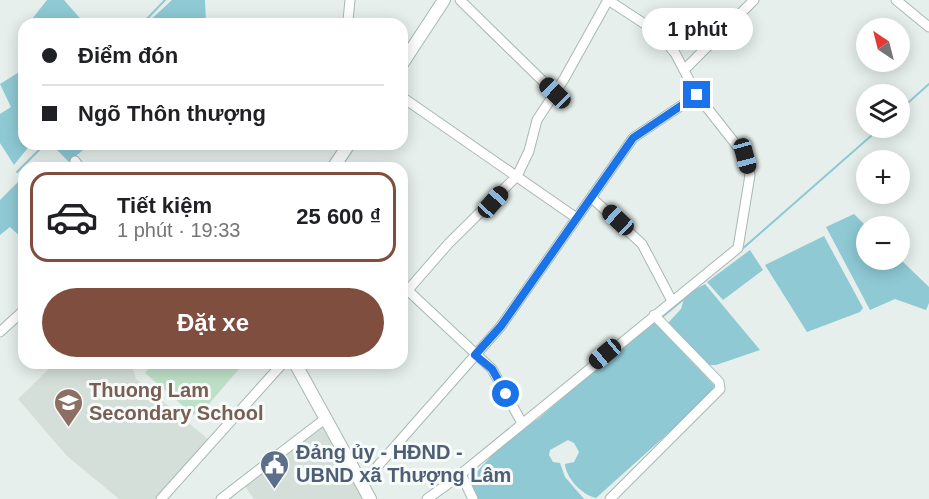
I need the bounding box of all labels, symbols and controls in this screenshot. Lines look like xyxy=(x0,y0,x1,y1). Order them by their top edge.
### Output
callout: 1 phút xyxy=(642,8,752,50)
text: 1 phút xyxy=(668,18,728,40)
north arrow xyxy=(856,18,910,72)
map controls xyxy=(856,18,910,270)
text: Điểm đón xyxy=(78,43,178,68)
car xyxy=(536,74,574,112)
route end xyxy=(683,81,710,108)
button: layers xyxy=(856,84,910,138)
text: Ngõ Thôn thượng xyxy=(78,101,266,126)
car xyxy=(732,136,758,176)
button: + xyxy=(856,150,910,204)
car xyxy=(474,183,512,221)
icon: car xyxy=(45,190,99,244)
text: Tiết kiệm xyxy=(117,193,212,218)
car xyxy=(599,201,637,239)
text: 25 600 ₫ xyxy=(296,204,381,229)
button: − xyxy=(856,216,910,270)
text: 1 phút · 19:33 xyxy=(117,219,240,241)
button: Đặt xe xyxy=(42,288,384,357)
car xyxy=(585,336,625,372)
place label: Thuong Lam Secondary School xyxy=(89,379,264,424)
route start xyxy=(492,380,519,407)
school or university icon: Thuong Lam Secondary School xyxy=(52,386,84,428)
place label: Đảng ủy - HĐND - UBND xã Thượng Lâm xyxy=(296,441,511,486)
public building icon: Đảng ủy - HĐND - UBND xã Thượng Lâm xyxy=(259,448,291,490)

